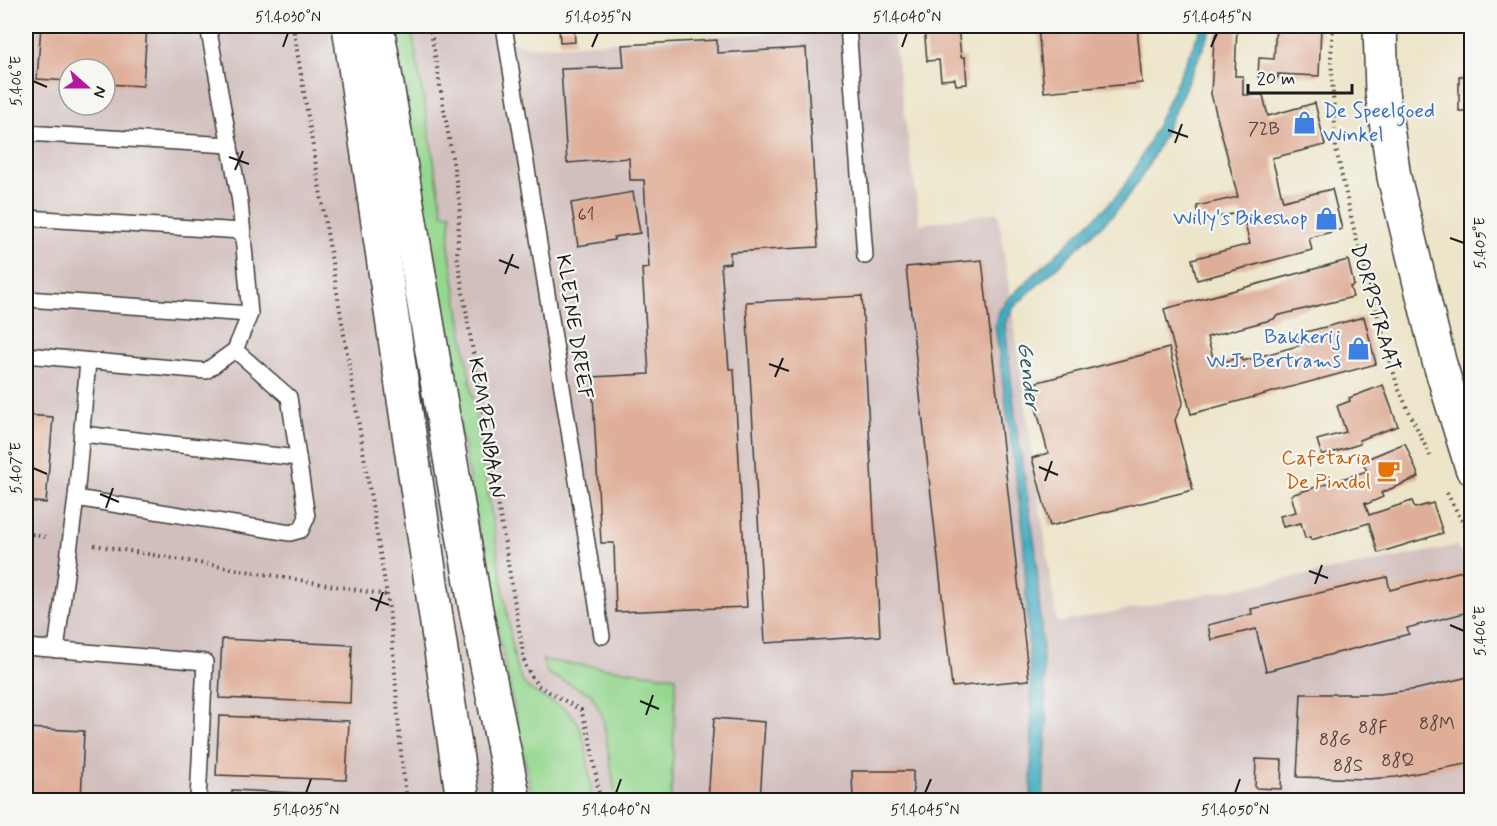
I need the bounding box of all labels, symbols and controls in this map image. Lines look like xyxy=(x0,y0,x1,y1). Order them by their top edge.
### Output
text: 51.4030°N xyxy=(255,8,321,28)
text: 51.4035°N xyxy=(565,8,631,28)
text: 51.4040°N xyxy=(873,8,941,28)
text: 51.4045°N xyxy=(1182,8,1252,28)
text: 5.406°E xyxy=(7,55,27,106)
north arrow xyxy=(57,57,117,117)
scale bar xyxy=(1248,57,1352,95)
text: 20 m xyxy=(1257,67,1295,91)
text: N xyxy=(88,83,111,101)
place label: De Speelgoed Winkel xyxy=(1323,97,1435,149)
shop icon: De Speelgoed Winkel xyxy=(1292,110,1318,136)
house number: 72B xyxy=(1248,117,1280,141)
house number: 61 xyxy=(578,203,594,227)
place label: Willy's Bikeshop xyxy=(1173,204,1308,232)
shop icon: Willy's Bikeshop xyxy=(1313,205,1339,231)
text: 5.405°E xyxy=(1471,217,1491,269)
street label: DORPSTRAAT xyxy=(1343,241,1407,375)
street label: KLEINE DREEF xyxy=(549,252,599,402)
place label: Bakkerij W.J. Bertrams xyxy=(1206,323,1341,375)
shop icon: Bakkerij W.J. Bertrams xyxy=(1346,336,1372,362)
water label: Gender xyxy=(1010,340,1046,414)
street label: KEMPENBAAN xyxy=(461,355,511,501)
text: 5.407°E xyxy=(7,442,27,494)
place label: Cafetaria De Pindol xyxy=(1281,444,1371,496)
cafe icon: Cafetaria De Pindol xyxy=(1376,457,1402,483)
text: 5.406°E xyxy=(1471,605,1491,656)
house number: 88M xyxy=(1419,712,1455,736)
house number: 88F xyxy=(1358,716,1388,740)
house number: 88G xyxy=(1319,728,1351,752)
house number: 88Q xyxy=(1381,749,1415,773)
house number: 88S xyxy=(1333,754,1363,778)
text: 51.4035°N xyxy=(273,801,339,821)
text: 51.4040°N xyxy=(582,801,650,821)
text: 51.4045°N xyxy=(890,801,960,821)
text: 51.4050°N xyxy=(1201,801,1269,821)

